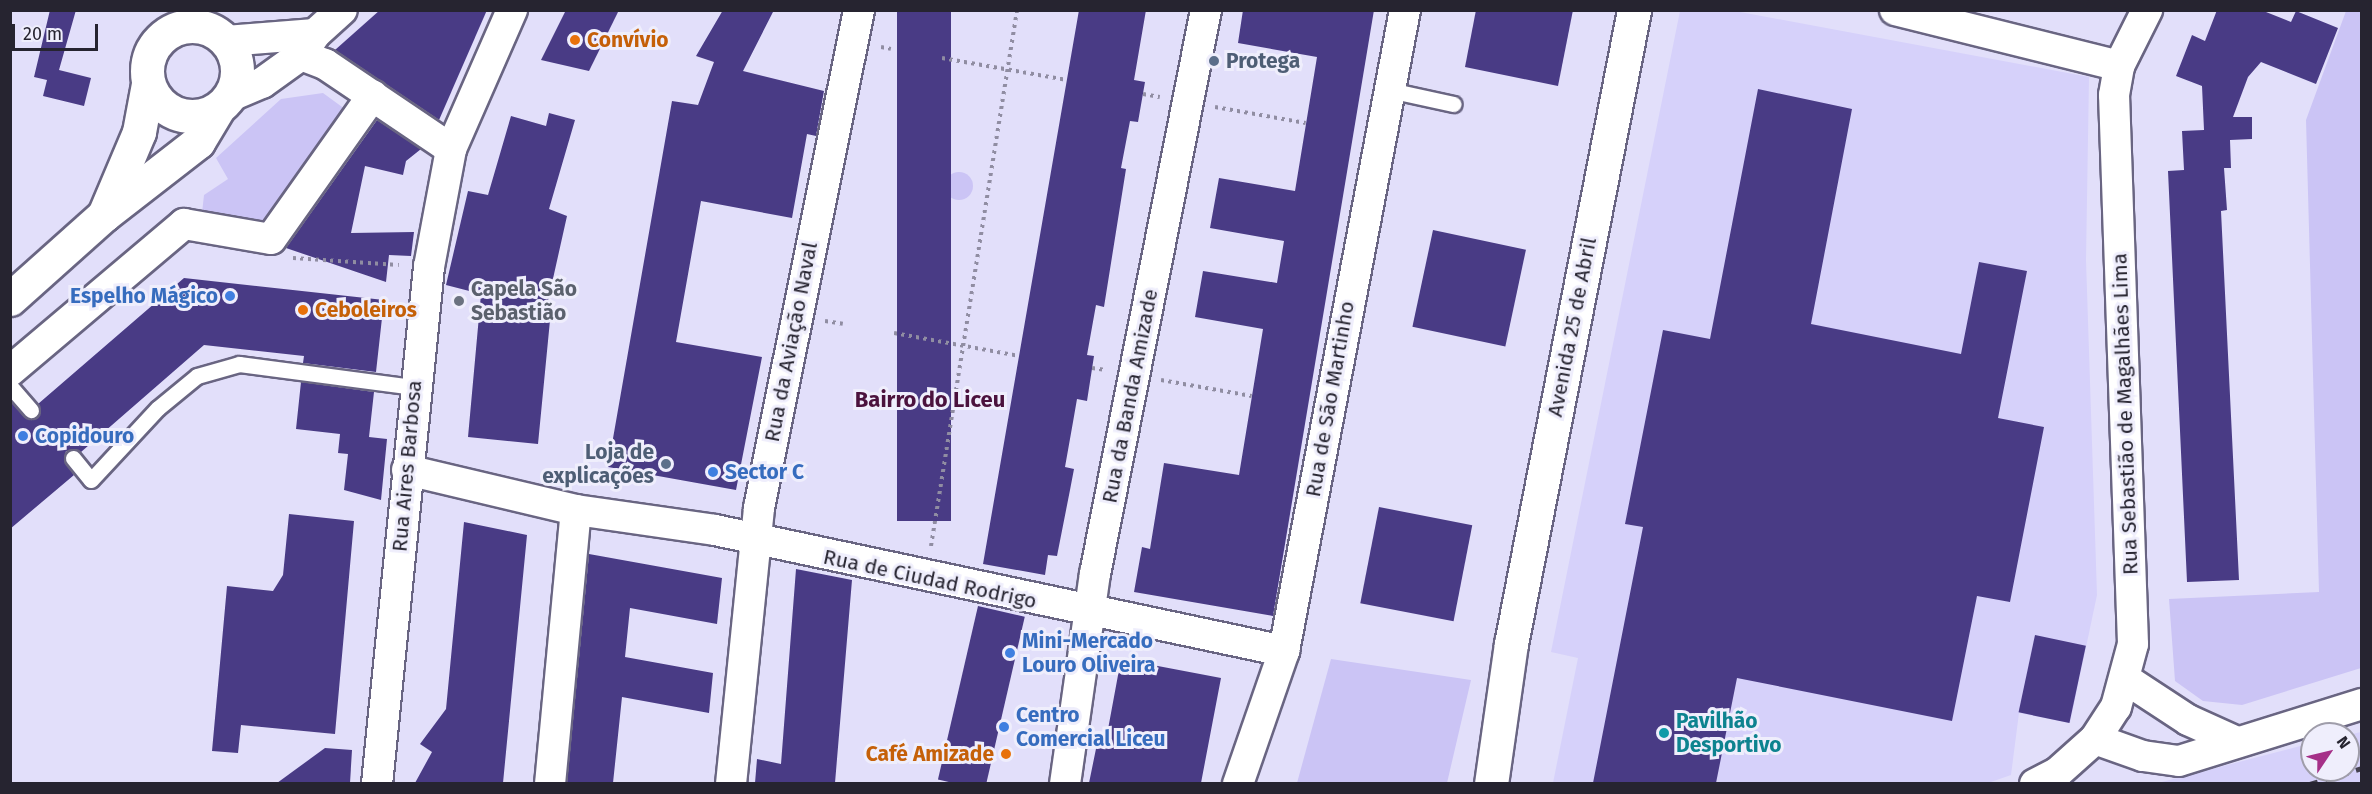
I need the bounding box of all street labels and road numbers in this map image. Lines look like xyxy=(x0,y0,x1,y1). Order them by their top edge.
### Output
street label: Avenida 25 de Abril xyxy=(1542,235,1602,419)
street label: Rua da Aviação Naval xyxy=(759,240,823,444)
street label: Rua Sebastião de Magalhães Lima xyxy=(2107,253,2143,575)
street label: Rua da Banda Amizade xyxy=(1097,287,1163,505)
street label: Rua de São Martinho xyxy=(1300,299,1360,499)
street label: Rua Aires Barbosa xyxy=(387,379,427,553)
street label: Rua de Ciudad Rodrigo xyxy=(821,544,1039,614)

